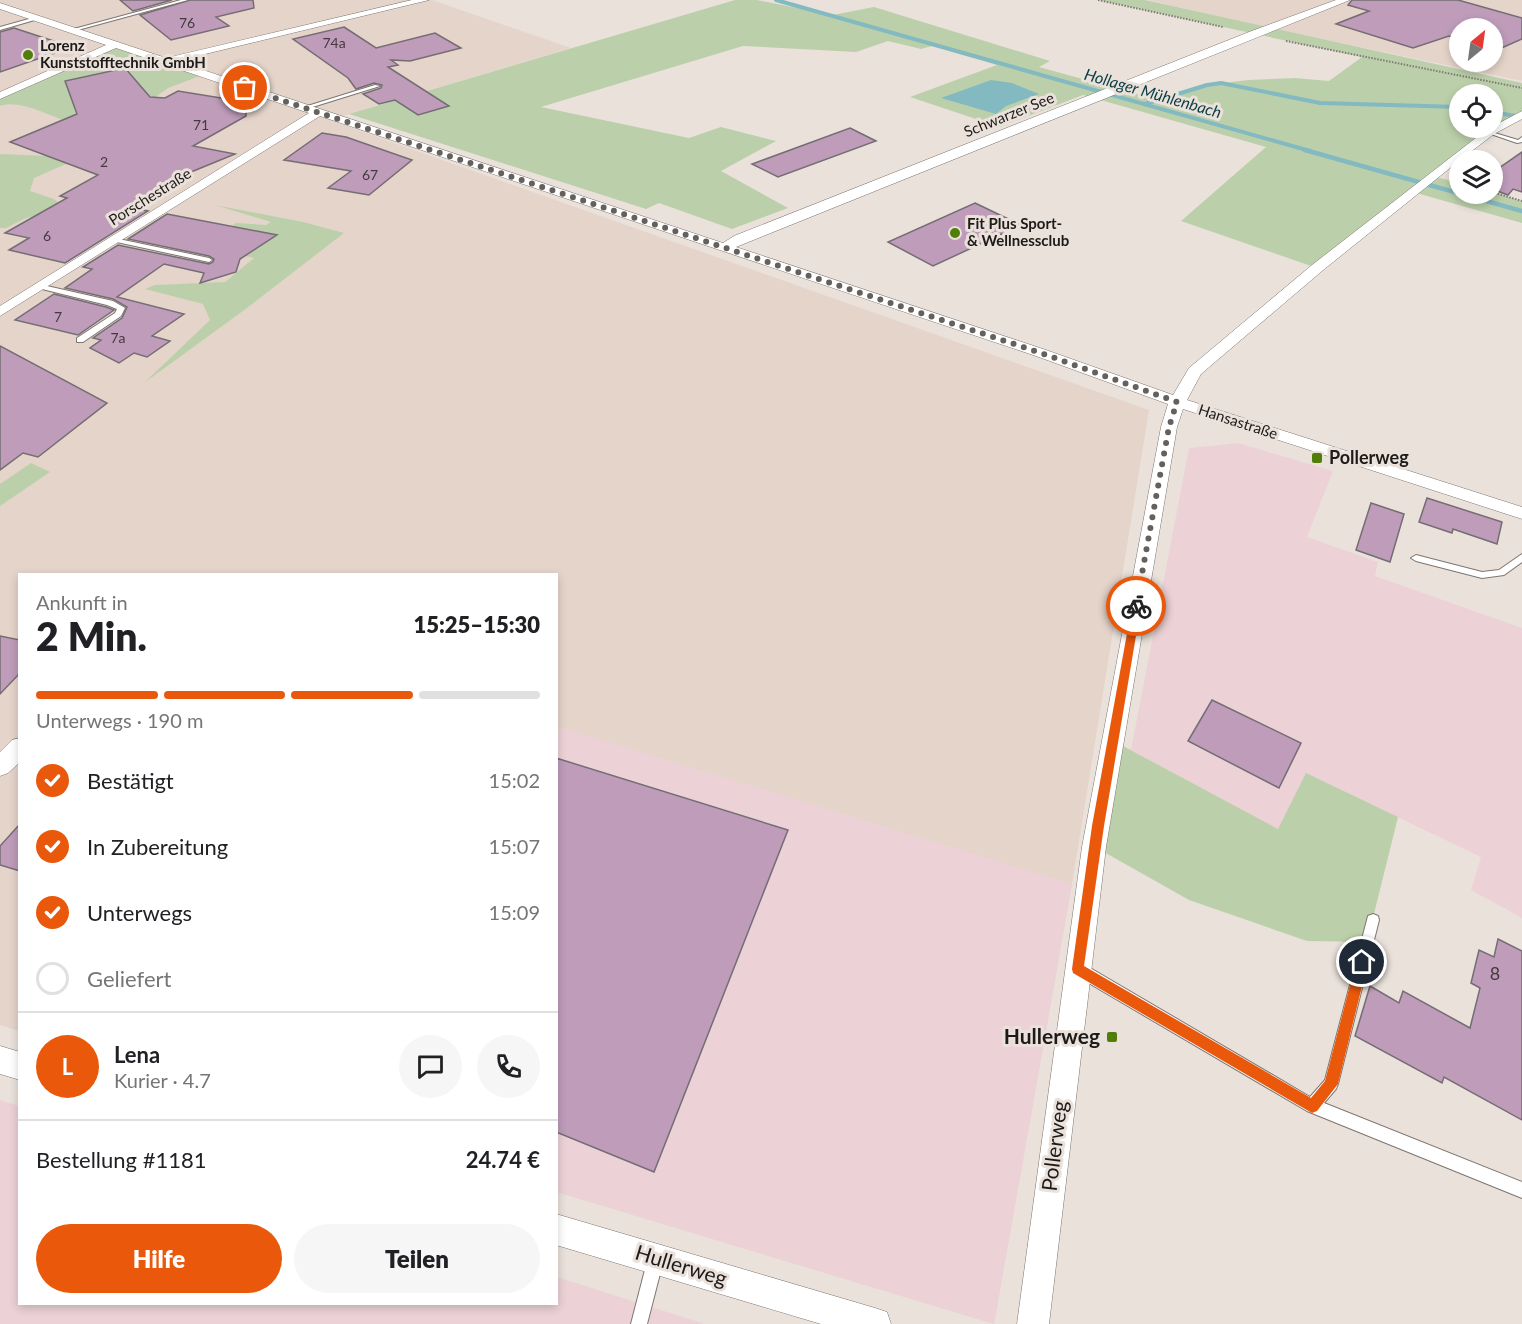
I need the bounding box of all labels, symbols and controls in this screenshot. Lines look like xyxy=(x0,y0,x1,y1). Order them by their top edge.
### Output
house number: 76 xyxy=(179,14,195,31)
north arrow xyxy=(1449,18,1503,72)
map controls xyxy=(1449,18,1503,204)
house number: 74a xyxy=(322,34,346,51)
place label: Lorenz Kunststofftechnik GmbH xyxy=(40,36,206,71)
marker: Lorenz Kunststofftechnik GmbH xyxy=(21,48,35,62)
pin xyxy=(219,62,270,113)
water label: Hollager Mühlenbach xyxy=(1082,64,1224,121)
icon: bag xyxy=(228,71,261,104)
button: locate xyxy=(1449,84,1503,138)
street label: Schwarzer See xyxy=(961,88,1056,140)
house number: 71 xyxy=(193,116,209,133)
button: layers xyxy=(1449,150,1503,204)
house number: 2 xyxy=(100,153,108,170)
street label: Porschestraße xyxy=(105,164,194,229)
house number: 67 xyxy=(362,166,378,183)
place label: Fit Plus Sport- & Wellnessclub xyxy=(967,214,1069,249)
marker: Fit Plus Sport- & Wellnessclub xyxy=(948,226,962,240)
house number: 6 xyxy=(43,227,51,244)
house number: 7 xyxy=(54,308,62,325)
house number: 7a xyxy=(110,329,126,346)
street label: Hansastraße xyxy=(1196,400,1280,442)
place label: Pollerweg xyxy=(1329,446,1409,468)
marker: Pollerweg xyxy=(1310,451,1324,465)
courier xyxy=(1106,576,1166,636)
text: Ankunft in xyxy=(36,590,128,614)
icon: bike xyxy=(1120,590,1153,623)
text: 15:25–15:30 xyxy=(414,611,540,638)
text: 2 Min. xyxy=(36,613,147,659)
text: Unterwegs · 190 m xyxy=(36,708,203,732)
icon: check xyxy=(36,764,69,797)
text: Bestätigt xyxy=(87,767,174,794)
text: 15:02 xyxy=(489,768,540,792)
icon: check xyxy=(36,830,69,863)
text: In Zubereitung xyxy=(87,833,228,860)
text: 15:07 xyxy=(489,834,540,858)
icon: check xyxy=(36,896,69,929)
text: Unterwegs xyxy=(87,899,192,926)
text: 15:09 xyxy=(489,900,540,924)
pin xyxy=(1336,936,1387,987)
icon: home xyxy=(1345,945,1378,978)
house number: 8 xyxy=(1490,962,1500,984)
text: Geliefert xyxy=(87,965,171,992)
place label: Hullerweg xyxy=(1004,1023,1100,1048)
marker: Hullerweg xyxy=(1105,1030,1119,1044)
button: chat xyxy=(399,1035,462,1098)
button: phone xyxy=(477,1035,540,1098)
text: Lena xyxy=(114,1041,160,1068)
text: L xyxy=(62,1053,73,1080)
text: Kurier · 4.7 xyxy=(114,1068,211,1092)
street label: Pollerweg xyxy=(1036,1099,1071,1192)
text: Bestellung #1181 xyxy=(36,1146,206,1173)
text: 24.74 € xyxy=(466,1146,540,1173)
button: Hilfe xyxy=(36,1224,282,1293)
button: Teilen xyxy=(294,1224,540,1293)
street label: Hullerweg xyxy=(633,1239,730,1290)

